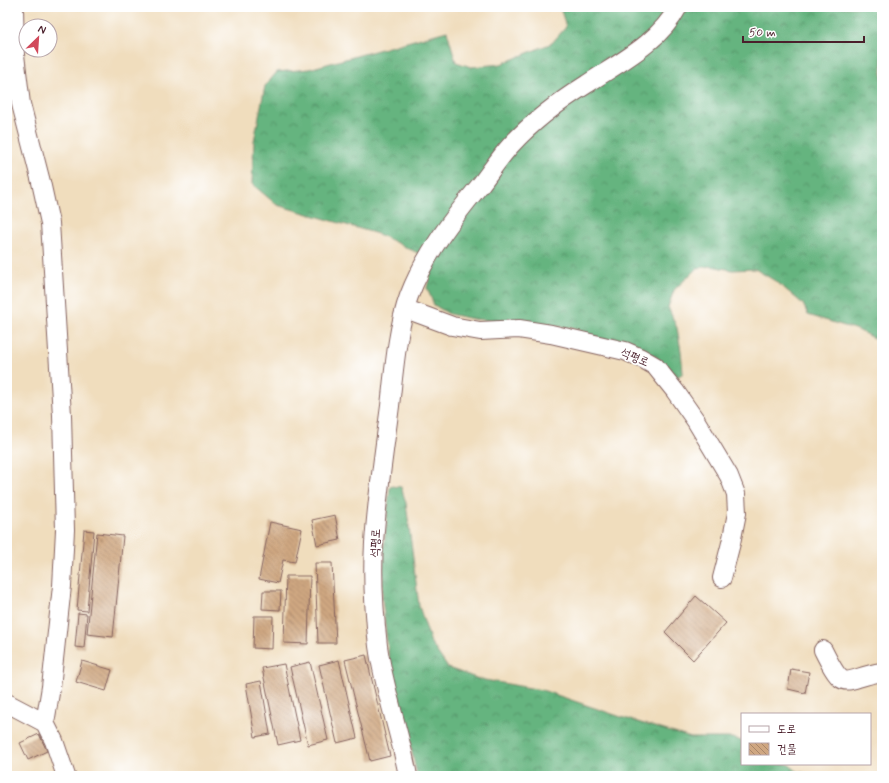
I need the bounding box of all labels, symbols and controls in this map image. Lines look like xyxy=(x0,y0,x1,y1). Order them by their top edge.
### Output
north arrow xyxy=(18,18,58,58)
scale bar xyxy=(743,18,864,44)
text: N xyxy=(36,22,48,38)
text: 50 m xyxy=(749,25,776,41)
street label: 석평로 xyxy=(618,345,651,371)
street label: 석평로 xyxy=(367,528,385,558)
legend xyxy=(741,713,871,765)
text: 도로 xyxy=(777,722,796,738)
text: 건물 xyxy=(777,742,797,758)

